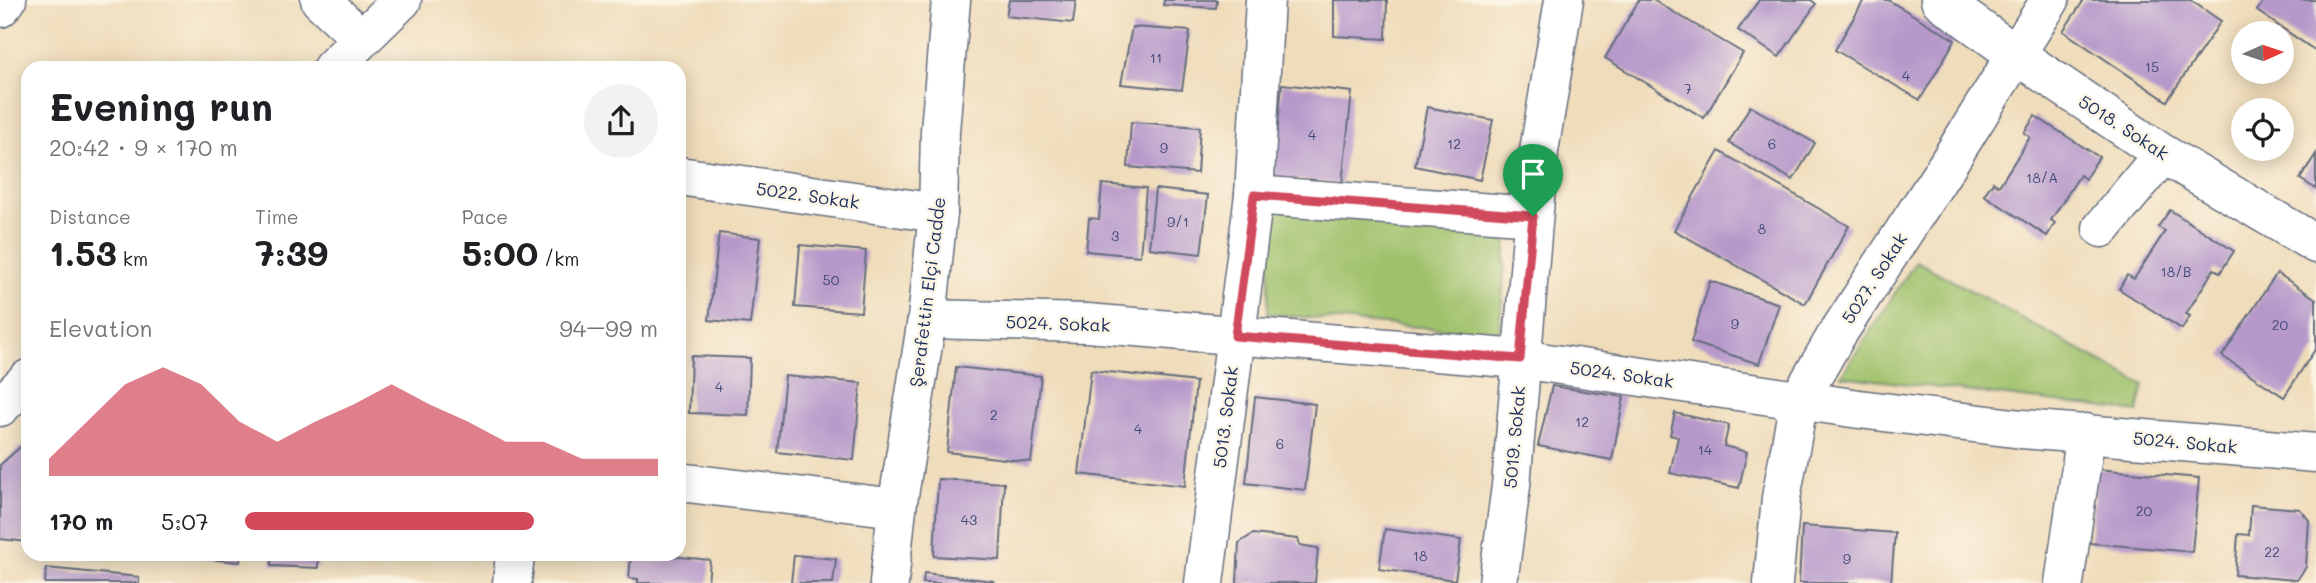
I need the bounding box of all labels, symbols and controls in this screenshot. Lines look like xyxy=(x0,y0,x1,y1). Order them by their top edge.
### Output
north arrow xyxy=(2231,21,2294,84)
map controls xyxy=(2231,21,2294,161)
house number: 11 xyxy=(1150,48,1162,67)
house number: 15 xyxy=(2145,57,2159,76)
house number: 4 xyxy=(1902,66,1911,85)
house number: 7 xyxy=(1684,79,1692,98)
text: Evening run xyxy=(49,81,273,131)
button: share xyxy=(584,84,658,158)
street label: 5018. Sokak xyxy=(2074,89,2174,165)
button: locate xyxy=(2231,98,2294,161)
house number: 4 xyxy=(1308,125,1317,144)
text: 20:42 · 9 × 170 m xyxy=(49,132,238,162)
house number: 12 xyxy=(1447,134,1461,153)
house number: 6 xyxy=(1768,134,1776,153)
house number: 9 xyxy=(1160,138,1168,157)
pin xyxy=(1503,144,1563,216)
icon: arrive xyxy=(1514,155,1552,193)
house number: 18/A xyxy=(2026,168,2058,187)
street label: 5022. Sokak xyxy=(755,176,861,214)
street label: Şerafettin Elçi Cadde xyxy=(903,196,951,388)
text: Distance xyxy=(49,204,131,229)
text: Time xyxy=(255,204,299,229)
text: Pace xyxy=(462,204,508,229)
house number: 9/1 xyxy=(1167,212,1189,231)
house number: 8 xyxy=(1758,219,1766,238)
house number: 3 xyxy=(1111,226,1119,245)
street label: 5027. Sokak xyxy=(1836,228,1912,328)
text: 1.53 xyxy=(49,229,117,275)
text: 7:39 xyxy=(255,229,328,275)
text: 5:00 xyxy=(462,229,538,275)
text: km xyxy=(117,246,148,271)
text: /km xyxy=(538,246,580,271)
house number: 18/B xyxy=(2161,262,2191,281)
house number: 50 xyxy=(823,270,840,289)
street label: 5024. Sokak xyxy=(1005,309,1111,337)
text: Elevation xyxy=(49,313,152,343)
text: 94–99 m xyxy=(559,313,658,343)
house number: 9 xyxy=(1731,314,1739,333)
house number: 20 xyxy=(2272,315,2289,334)
street label: 5024. Sokak xyxy=(1569,355,1675,393)
street label: 5013. Sokak xyxy=(1207,365,1243,469)
house number: 4 xyxy=(715,377,724,396)
street label: 5019. Sokak xyxy=(1498,385,1530,489)
house number: 2 xyxy=(990,405,998,424)
house number: 12 xyxy=(1575,412,1589,431)
house number: 4 xyxy=(1134,419,1143,438)
street label: 5024. Sokak xyxy=(2132,425,2238,459)
house number: 6 xyxy=(1276,434,1284,453)
house number: 14 xyxy=(1698,440,1713,459)
house number: 20 xyxy=(2136,501,2153,520)
text: 170 m xyxy=(49,506,113,536)
text: 5:07 xyxy=(161,506,209,536)
house number: 43 xyxy=(961,510,977,529)
house number: 22 xyxy=(2264,542,2280,561)
house number: 18 xyxy=(1413,546,1427,565)
house number: 9 xyxy=(1843,549,1851,568)

